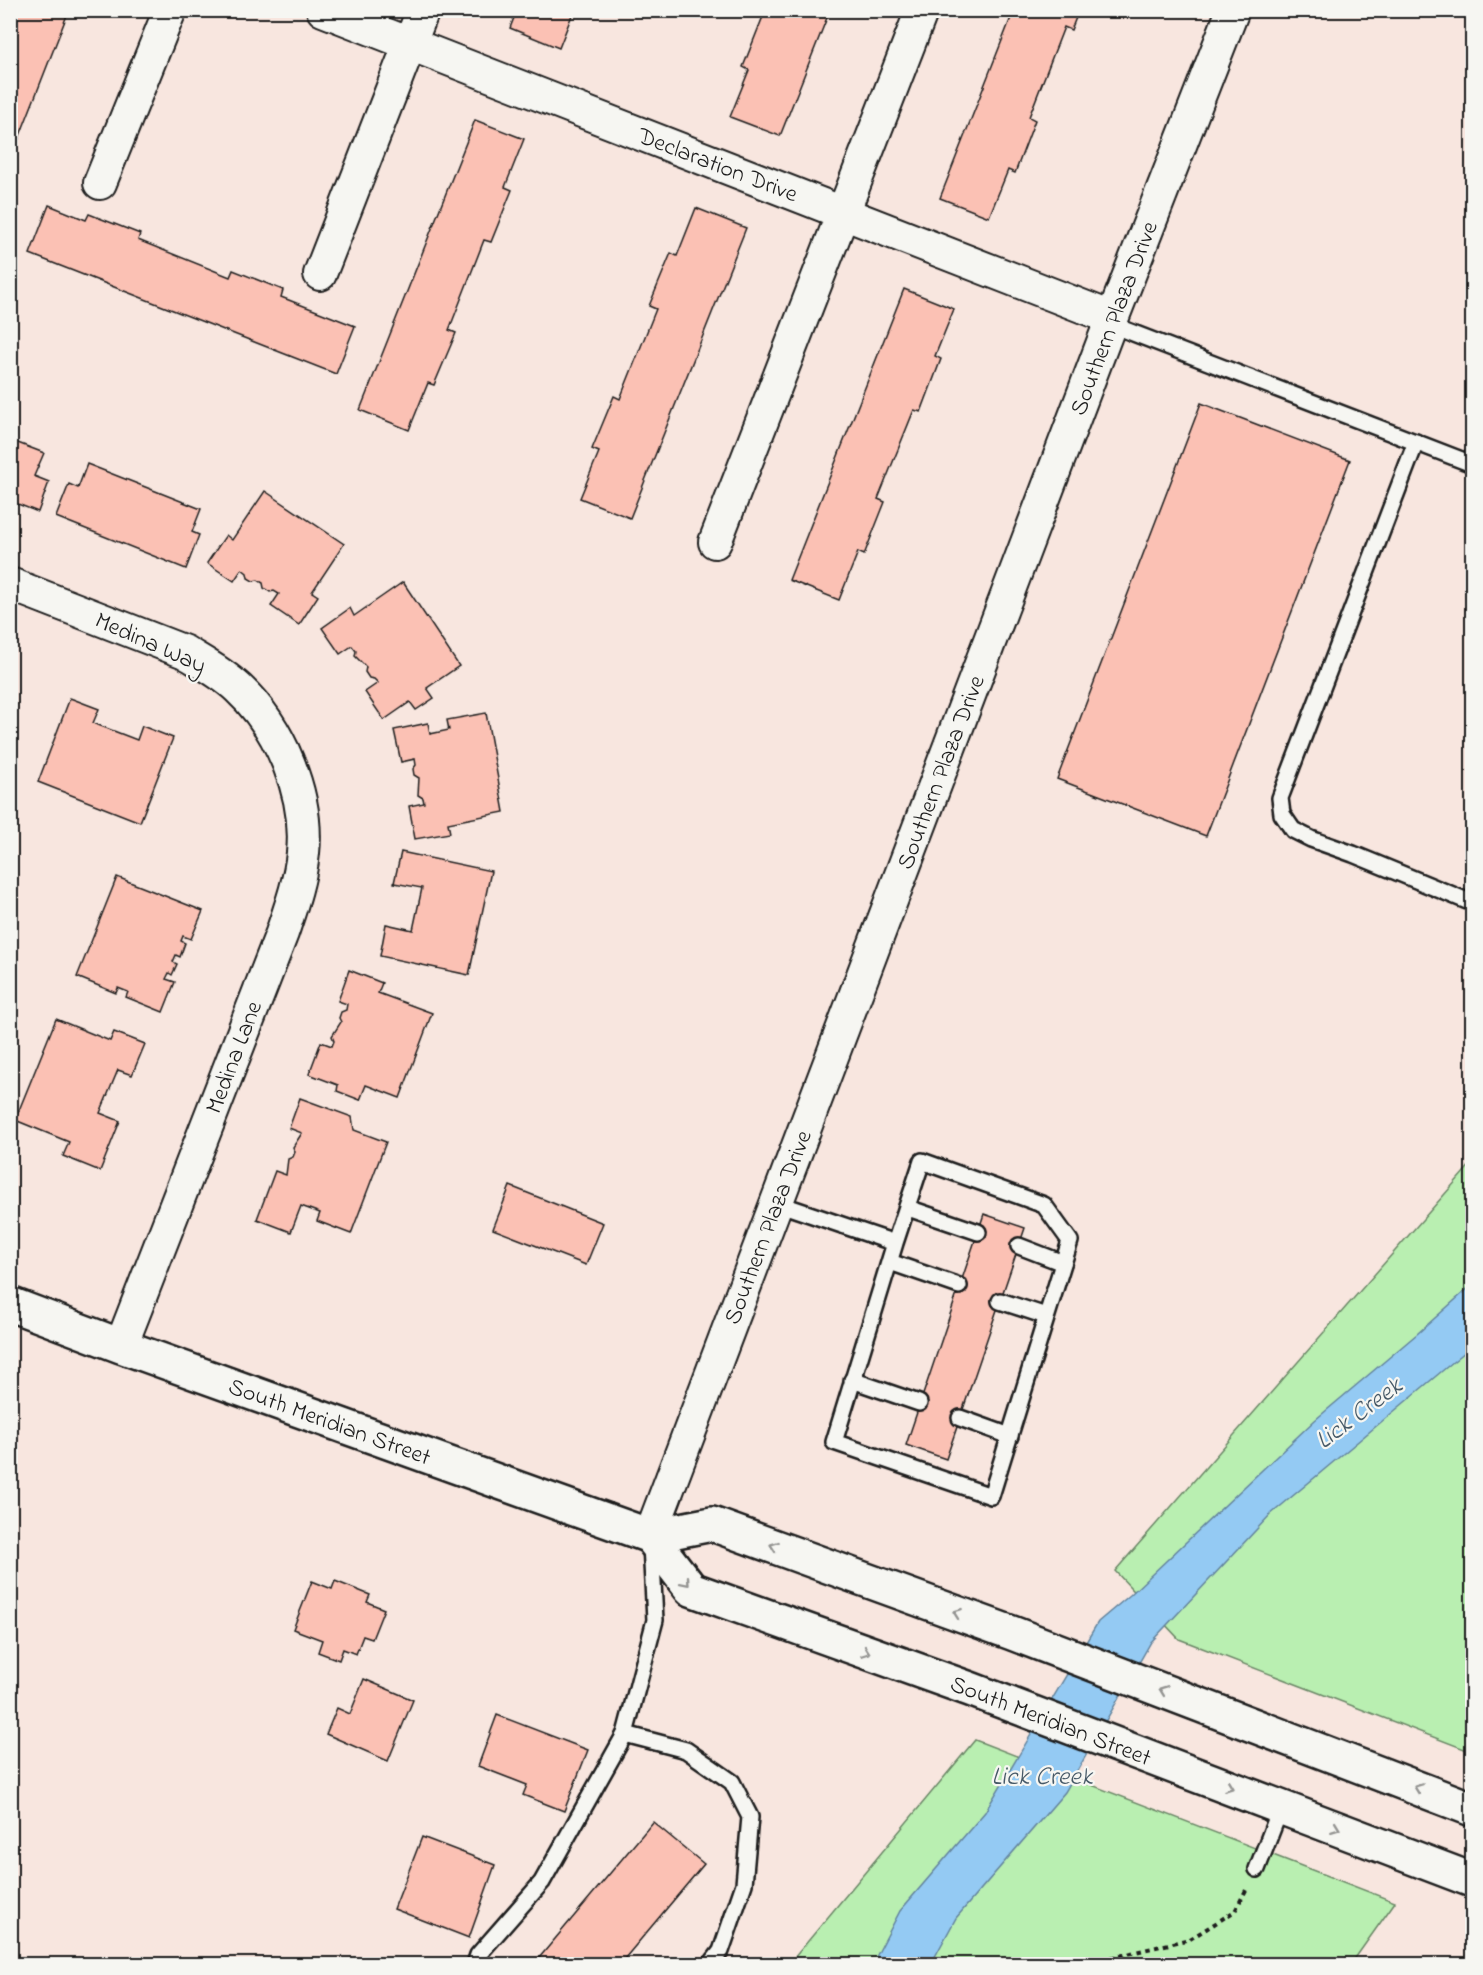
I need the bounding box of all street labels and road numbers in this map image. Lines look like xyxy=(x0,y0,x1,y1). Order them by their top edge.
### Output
street label: Declaration Drive xyxy=(631,119,803,213)
street label: Southern Plaza Drive xyxy=(1062,216,1169,421)
street label: Medina Way xyxy=(88,604,211,685)
street label: Southern Plaza Drive xyxy=(889,670,996,875)
street label: Medina Lane xyxy=(198,996,273,1119)
street label: Southern Plaza Drive xyxy=(716,1125,823,1330)
street label: South Meridian Street xyxy=(223,1370,435,1476)
street label: South Meridian Street xyxy=(944,1668,1156,1777)

